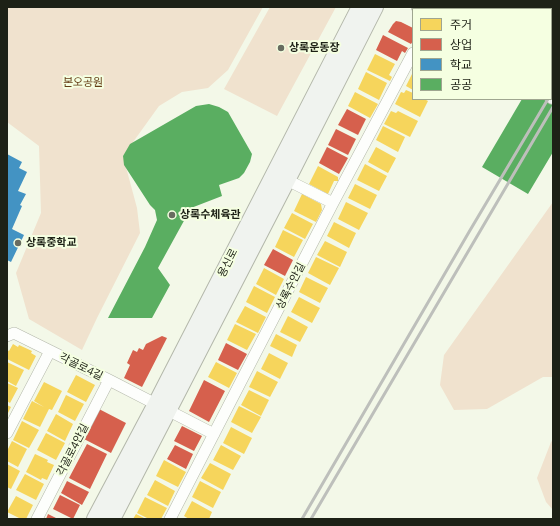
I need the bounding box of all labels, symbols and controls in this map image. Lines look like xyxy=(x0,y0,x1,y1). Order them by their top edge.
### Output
legend xyxy=(412,8,552,100)
text: 주거 xyxy=(450,16,472,33)
text: 상업 xyxy=(450,36,472,53)
place label: 상록운동장 xyxy=(289,41,340,55)
marker: 상록운동장 xyxy=(276,43,286,53)
text: 학교 xyxy=(450,56,472,73)
park label: 본오공원 xyxy=(63,76,103,90)
text: 공공 xyxy=(450,76,472,93)
place label: 상록수체육관 xyxy=(180,208,241,222)
marker: 상록수체육관 xyxy=(167,210,177,220)
place label: 상록중학교 xyxy=(26,236,77,250)
marker: 상록중학교 xyxy=(13,238,23,248)
street label: 용신로 xyxy=(215,246,241,280)
street label: 상록수안길 xyxy=(274,260,308,312)
street label: 각골로4길 xyxy=(57,351,105,383)
street label: 각골로4안길 xyxy=(54,422,92,478)

